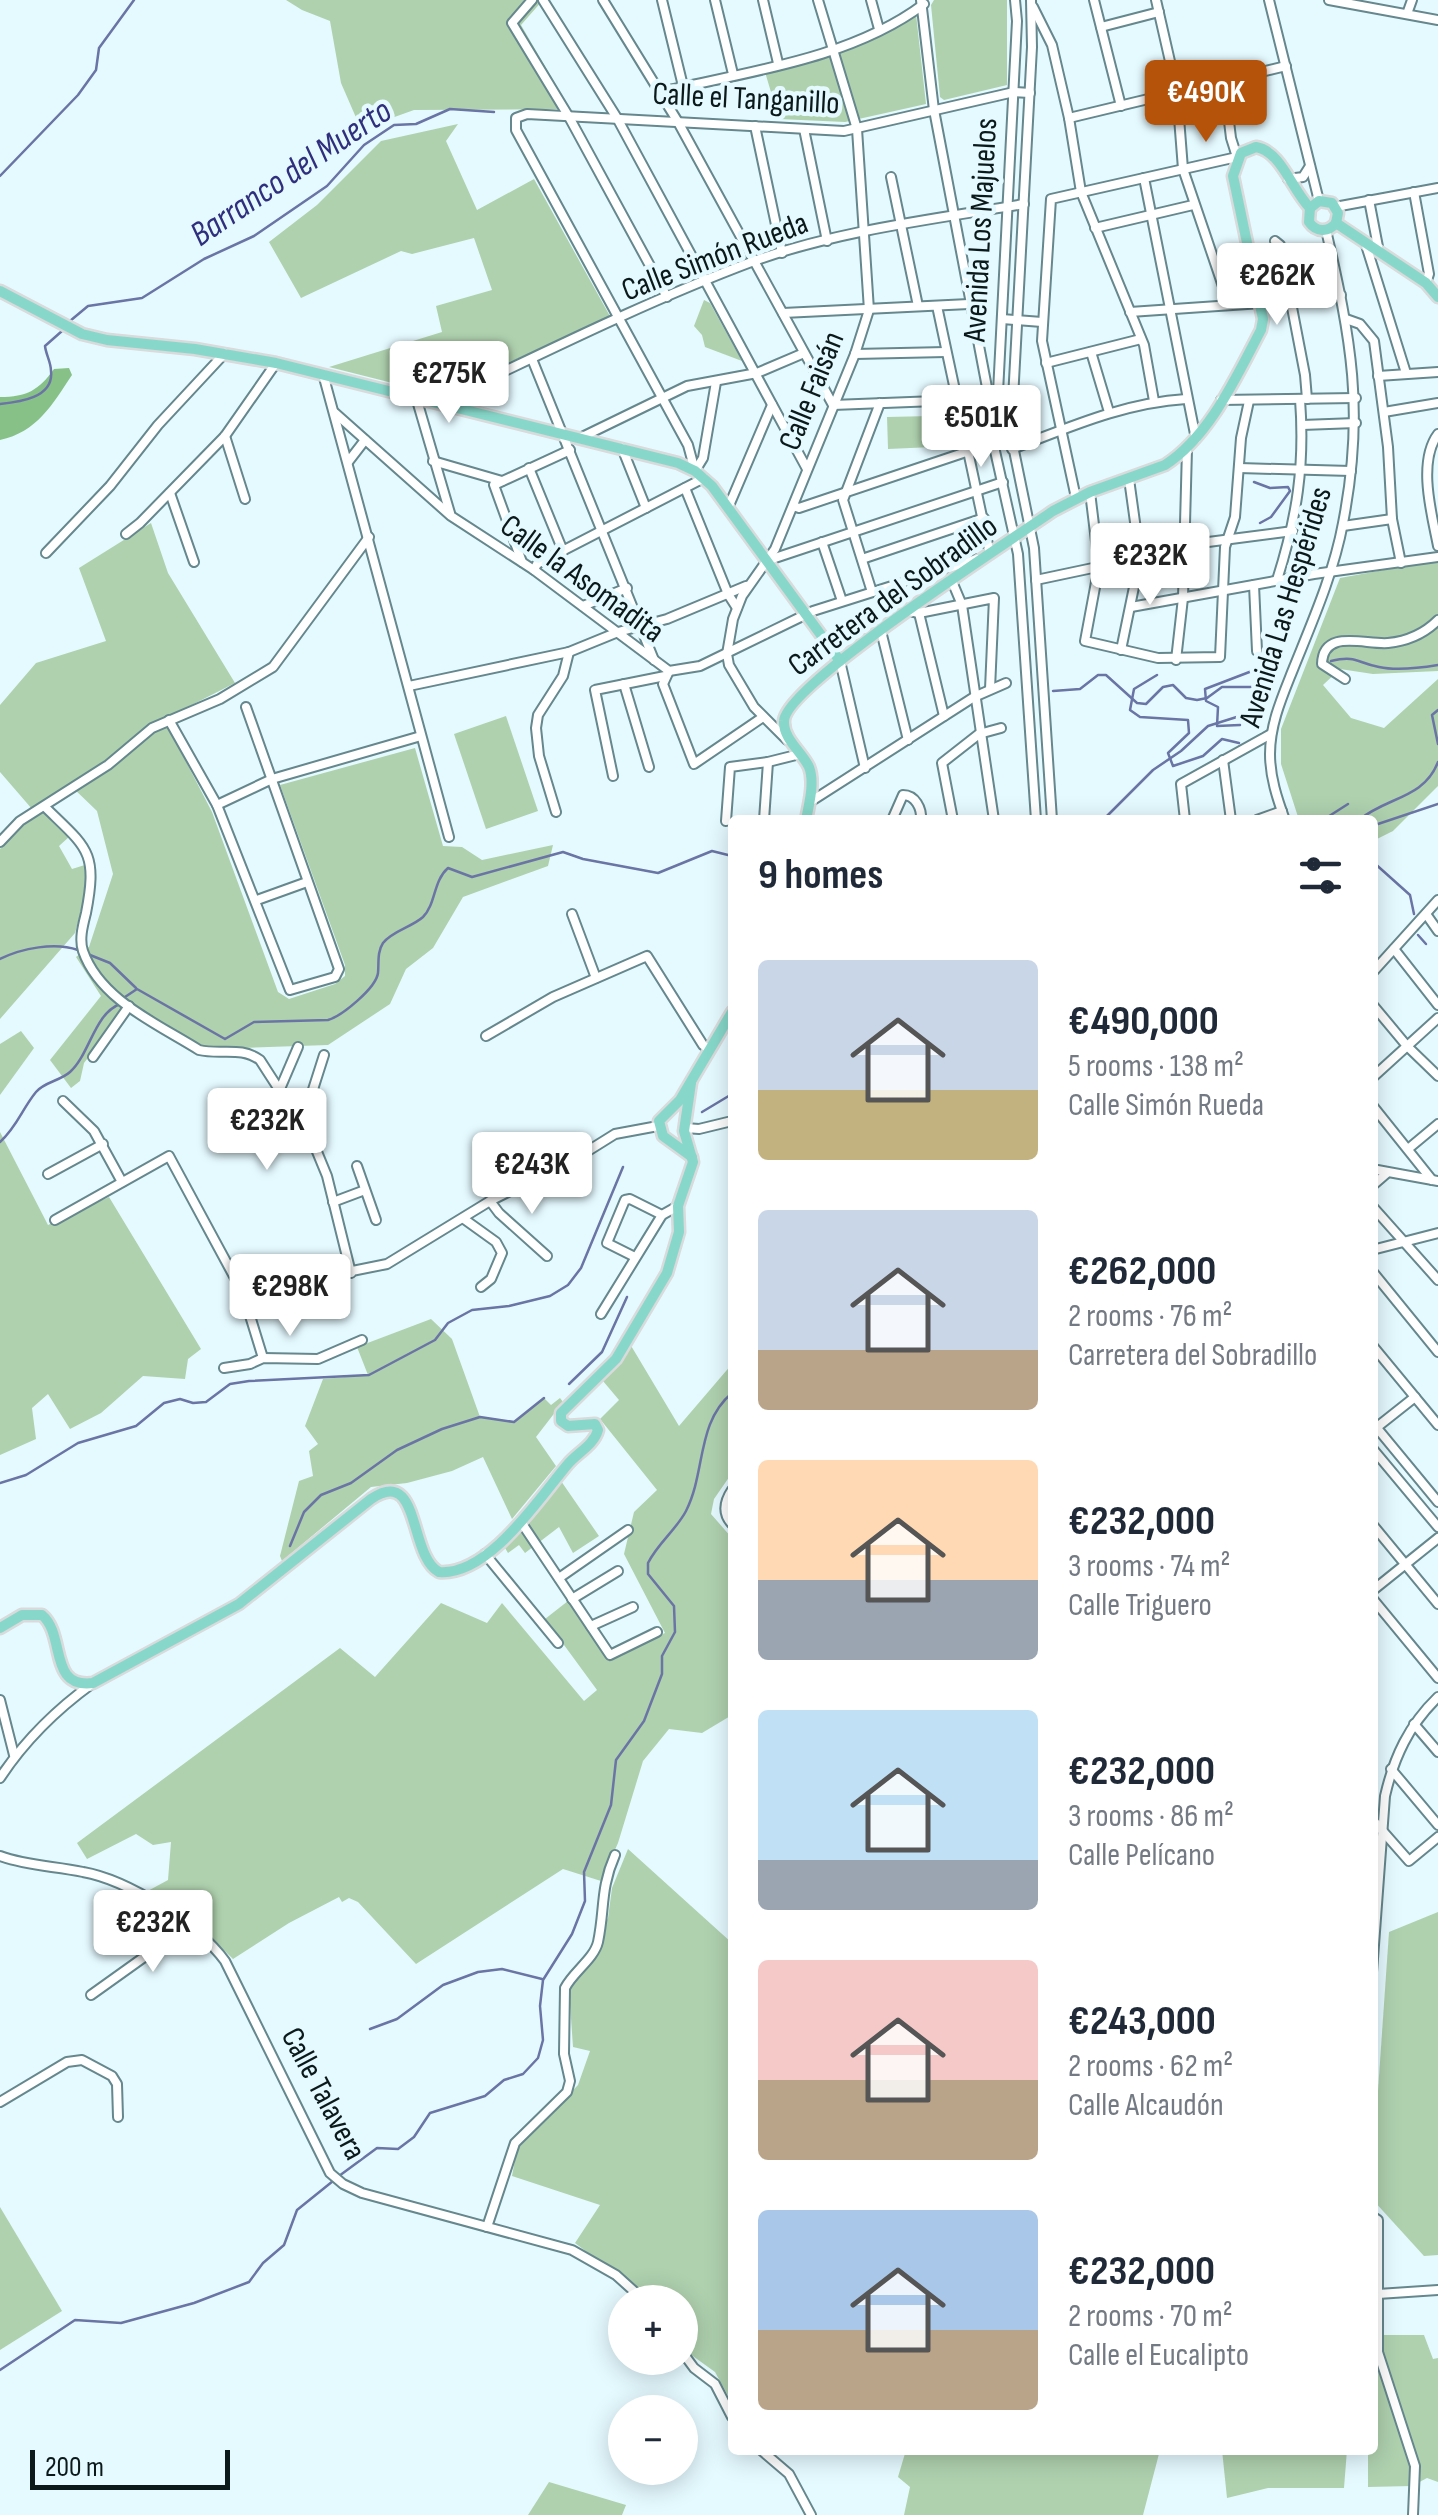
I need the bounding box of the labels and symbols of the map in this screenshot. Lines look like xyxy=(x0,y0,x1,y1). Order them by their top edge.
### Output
pin: €490K xyxy=(1136,60,1276,145)
street label: Calle el Tanganillo xyxy=(651,75,841,123)
water label: Barranco del Muerto xyxy=(182,90,400,256)
street label: Avenida Los Majuelos xyxy=(956,117,1006,344)
street label: Calle Simón Rueda xyxy=(616,204,814,310)
pin: €262K xyxy=(1207,243,1347,328)
street label: Calle Faisán xyxy=(771,326,853,456)
pin: €275K xyxy=(379,341,519,426)
pin: €501K xyxy=(911,385,1051,470)
street label: Avenida Las Hespérides xyxy=(1231,482,1341,733)
street label: Calle la Asomadita xyxy=(492,506,672,652)
street label: Carretera del Sobradillo xyxy=(781,507,1005,685)
pin: €232K xyxy=(1080,523,1220,608)
pin: €232K xyxy=(197,1088,337,1173)
pin: €243K xyxy=(462,1132,602,1217)
pin: €298K xyxy=(220,1254,360,1339)
pin: €232K xyxy=(83,1890,223,1975)
street label: Calle Talavera xyxy=(272,2021,374,2167)
scale bar xyxy=(30,2445,230,2490)

